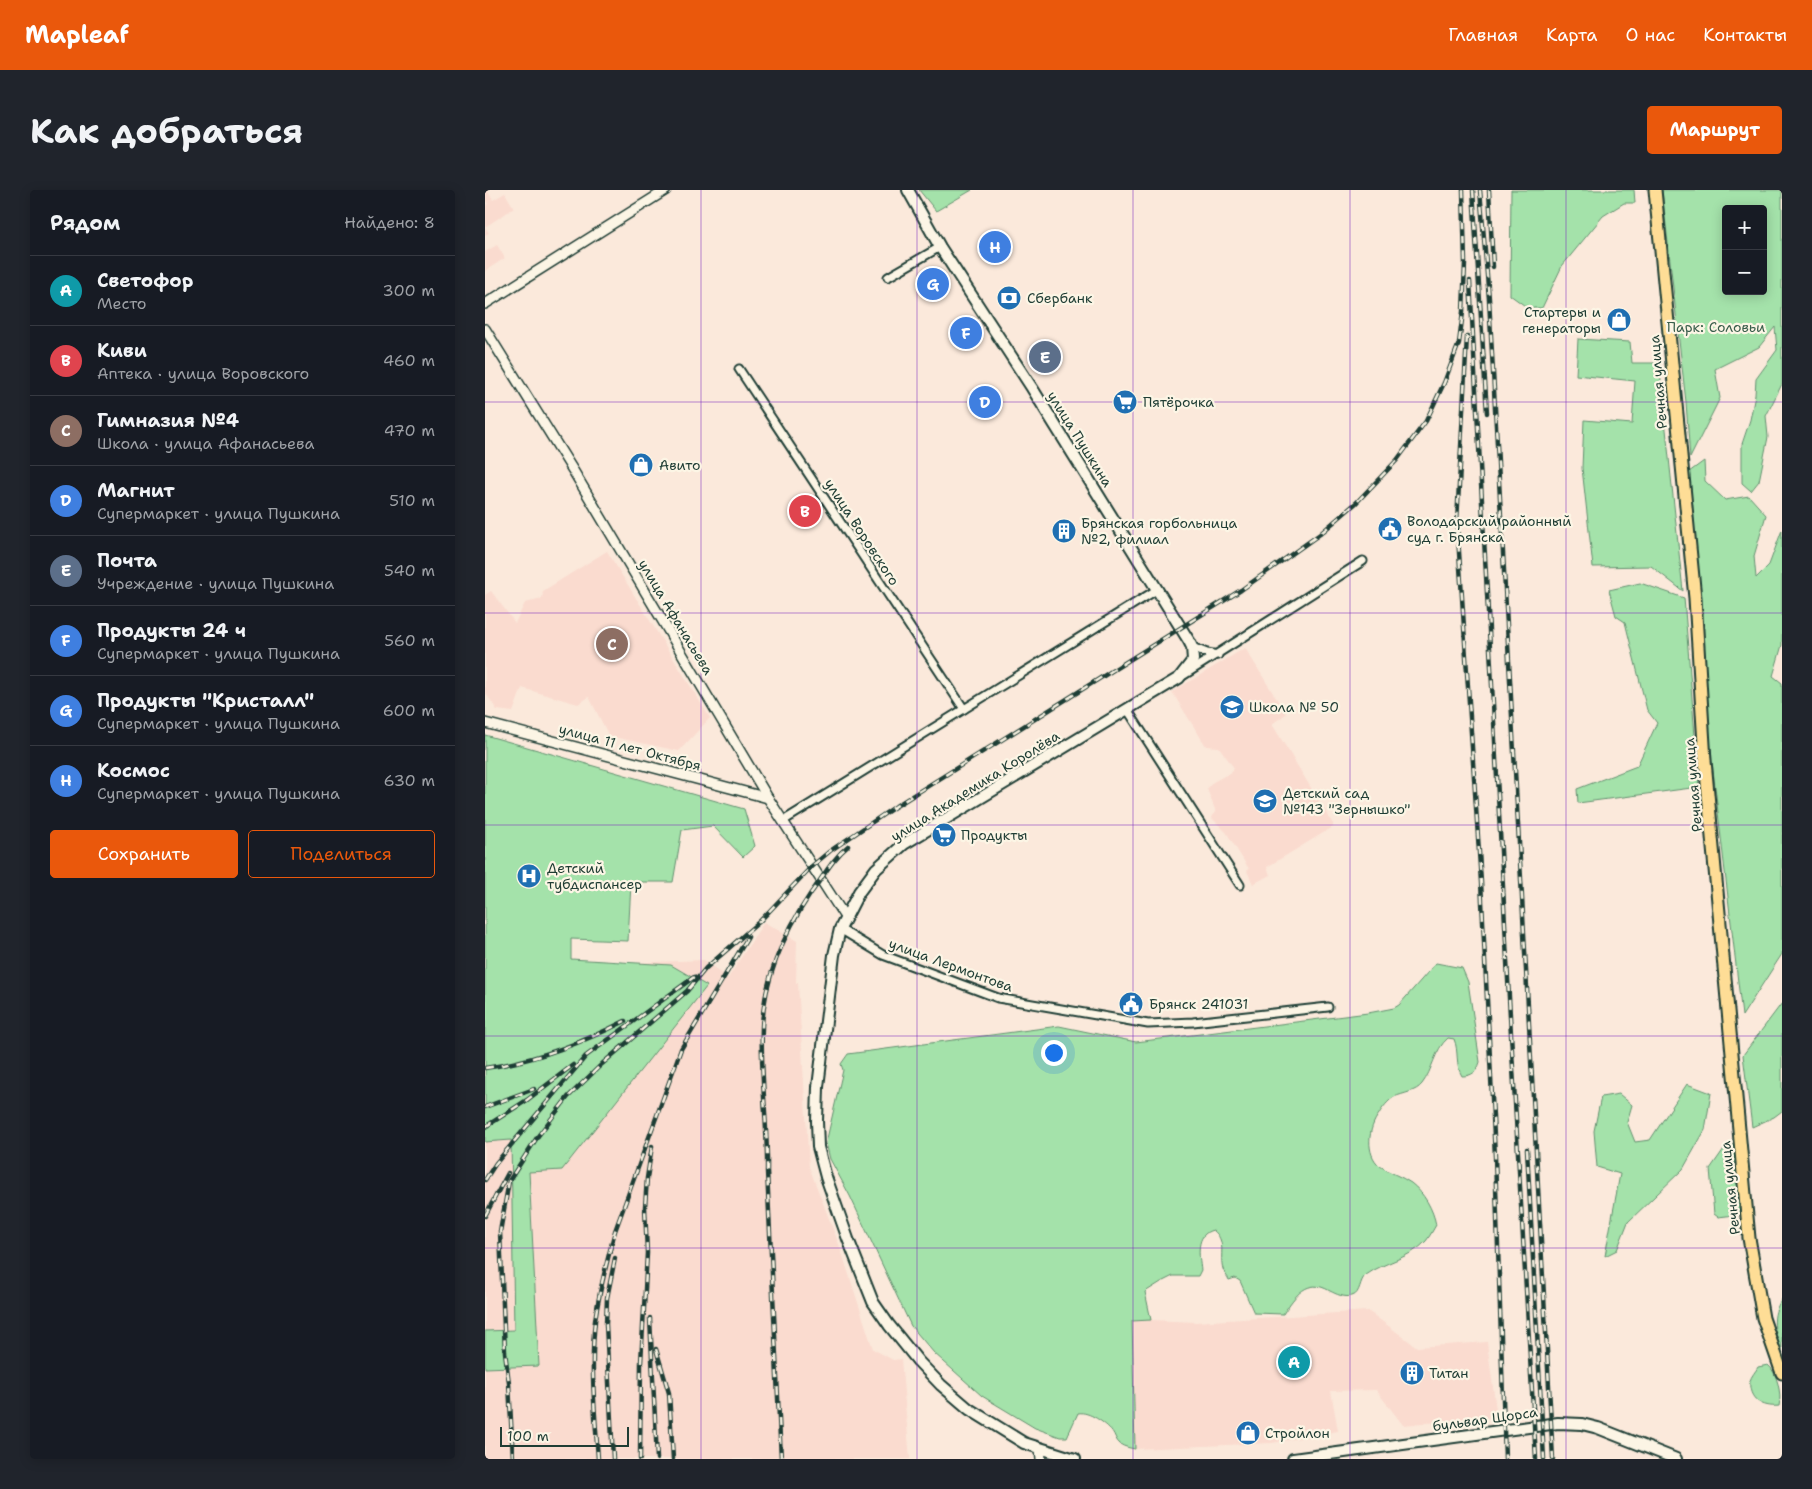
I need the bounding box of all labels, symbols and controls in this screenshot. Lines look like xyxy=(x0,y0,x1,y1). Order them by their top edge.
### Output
text: Mapleaf xyxy=(25,19,129,51)
text: Главная xyxy=(1448,23,1518,47)
text: Карта xyxy=(1546,23,1598,47)
text: О нас xyxy=(1626,23,1675,47)
text: Контакты xyxy=(1703,23,1787,47)
button: Маршрут xyxy=(1647,106,1782,154)
text: Как добраться xyxy=(30,107,303,154)
map controls xyxy=(1722,205,1767,295)
button: + xyxy=(1722,205,1767,250)
text: Рядом xyxy=(50,209,120,237)
text: Найдено: 8 xyxy=(344,212,435,233)
pin: H xyxy=(979,228,1011,266)
button: − xyxy=(1722,250,1767,295)
pin: G xyxy=(917,265,949,303)
text: Светофор xyxy=(97,268,193,293)
text: A xyxy=(60,280,72,301)
text: 300 m xyxy=(383,280,435,301)
bank icon: Сбербанк xyxy=(996,285,1022,311)
place label: Сбербанк xyxy=(1027,289,1093,307)
text: Место xyxy=(97,293,147,314)
place label: Стартеры и генераторы xyxy=(1522,303,1601,337)
shop icon: Стартеры и генераторы xyxy=(1606,307,1632,333)
pin: F xyxy=(950,314,982,352)
park label: Парк: Соловьи xyxy=(1667,318,1765,336)
street label: Речная улица xyxy=(1645,334,1671,430)
text: Киви xyxy=(97,338,147,363)
pin: E xyxy=(1029,338,1061,376)
text: B xyxy=(61,350,71,371)
text: 460 m xyxy=(383,350,435,371)
text: Аптека · улица Воровского xyxy=(97,363,309,384)
pin: D xyxy=(969,383,1001,421)
street label: улица Пушкина xyxy=(1043,388,1117,491)
supermarket icon: Пятёрочка xyxy=(1112,389,1138,415)
place label: Пятёрочка xyxy=(1143,393,1214,411)
text: Гимназия №4 xyxy=(97,408,239,433)
text: C xyxy=(61,420,71,441)
text: 470 m xyxy=(384,420,435,441)
text: Школа · улица Афанасьева xyxy=(97,433,315,454)
shop icon: Авито xyxy=(628,452,654,478)
place label: Авито xyxy=(659,456,700,474)
street label: улица Воровского xyxy=(821,475,903,589)
text: Магнит xyxy=(97,478,175,503)
text: D xyxy=(60,490,72,511)
text: 510 m xyxy=(389,490,435,511)
pin: B xyxy=(789,492,821,530)
text: Супермаркет · улица Пушкина xyxy=(97,503,340,524)
place label: Володарский районный суд г. Брянска xyxy=(1407,512,1571,546)
place label: Брянская горбольница №2, филиал xyxy=(1081,514,1238,548)
public building icon: Володарский районный суд г. Брянска xyxy=(1377,516,1403,542)
building icon: Брянская горбольница №2, филиал xyxy=(1051,518,1077,544)
text: Почта xyxy=(97,548,157,573)
street label: улица Афанасьева xyxy=(634,556,718,678)
text: E xyxy=(61,560,71,581)
text: 540 m xyxy=(384,560,435,581)
text: Учреждение · улица Пушкина xyxy=(97,573,334,594)
text: Продукты 24 ч xyxy=(97,618,246,643)
pin: C xyxy=(596,625,628,663)
text: F xyxy=(61,630,71,651)
text: 560 m xyxy=(384,630,435,651)
text: Супермаркет · улица Пушкина xyxy=(97,643,340,664)
text: Продукты "Кристалл" xyxy=(97,688,314,713)
school or university icon: Школа № 50 xyxy=(1219,694,1245,720)
place label: Школа № 50 xyxy=(1249,698,1339,716)
text: G xyxy=(60,700,72,721)
text: 600 m xyxy=(383,700,435,721)
text: Супермаркет · улица Пушкина xyxy=(97,713,340,734)
street label: улица 11 лет Октября xyxy=(557,719,703,775)
street label: улица Академика Королёва xyxy=(887,726,1063,845)
street label: Речная улица xyxy=(1680,737,1706,833)
text: Космос xyxy=(97,758,170,783)
text: H xyxy=(60,770,72,791)
text: 630 m xyxy=(383,770,435,791)
text: Супермаркет · улица Пушкина xyxy=(97,783,340,804)
place label: Детский сад №143 "Зернышко" xyxy=(1283,784,1410,818)
school or university icon: Детский сад №143 "Зернышко" xyxy=(1252,788,1278,814)
supermarket icon: Продукты xyxy=(931,822,957,848)
place label: Продукты xyxy=(961,826,1028,844)
button: Сохранить xyxy=(50,830,238,878)
button: Поделиться xyxy=(248,830,435,878)
place label: Детский тубдиспансер xyxy=(547,859,642,893)
hospital icon: Детский тубдиспансер xyxy=(516,863,542,889)
street label: улица Лермонтова xyxy=(886,934,1016,996)
public building icon: Брянск 241031 xyxy=(1118,991,1144,1017)
place label: Брянск 241031 xyxy=(1149,995,1248,1013)
your location xyxy=(1041,1040,1067,1066)
street label: Речная улица xyxy=(1716,1140,1744,1236)
pin: A xyxy=(1278,1343,1310,1381)
building icon: Титан xyxy=(1399,1360,1425,1386)
place label: Титан xyxy=(1429,1364,1468,1382)
street label: бульвар Щорса xyxy=(1431,1403,1539,1435)
shop icon: Стройлон xyxy=(1235,1420,1261,1446)
scale bar xyxy=(500,1424,629,1447)
place label: Стройлон xyxy=(1265,1424,1330,1442)
text: 100 m xyxy=(507,1427,549,1445)

